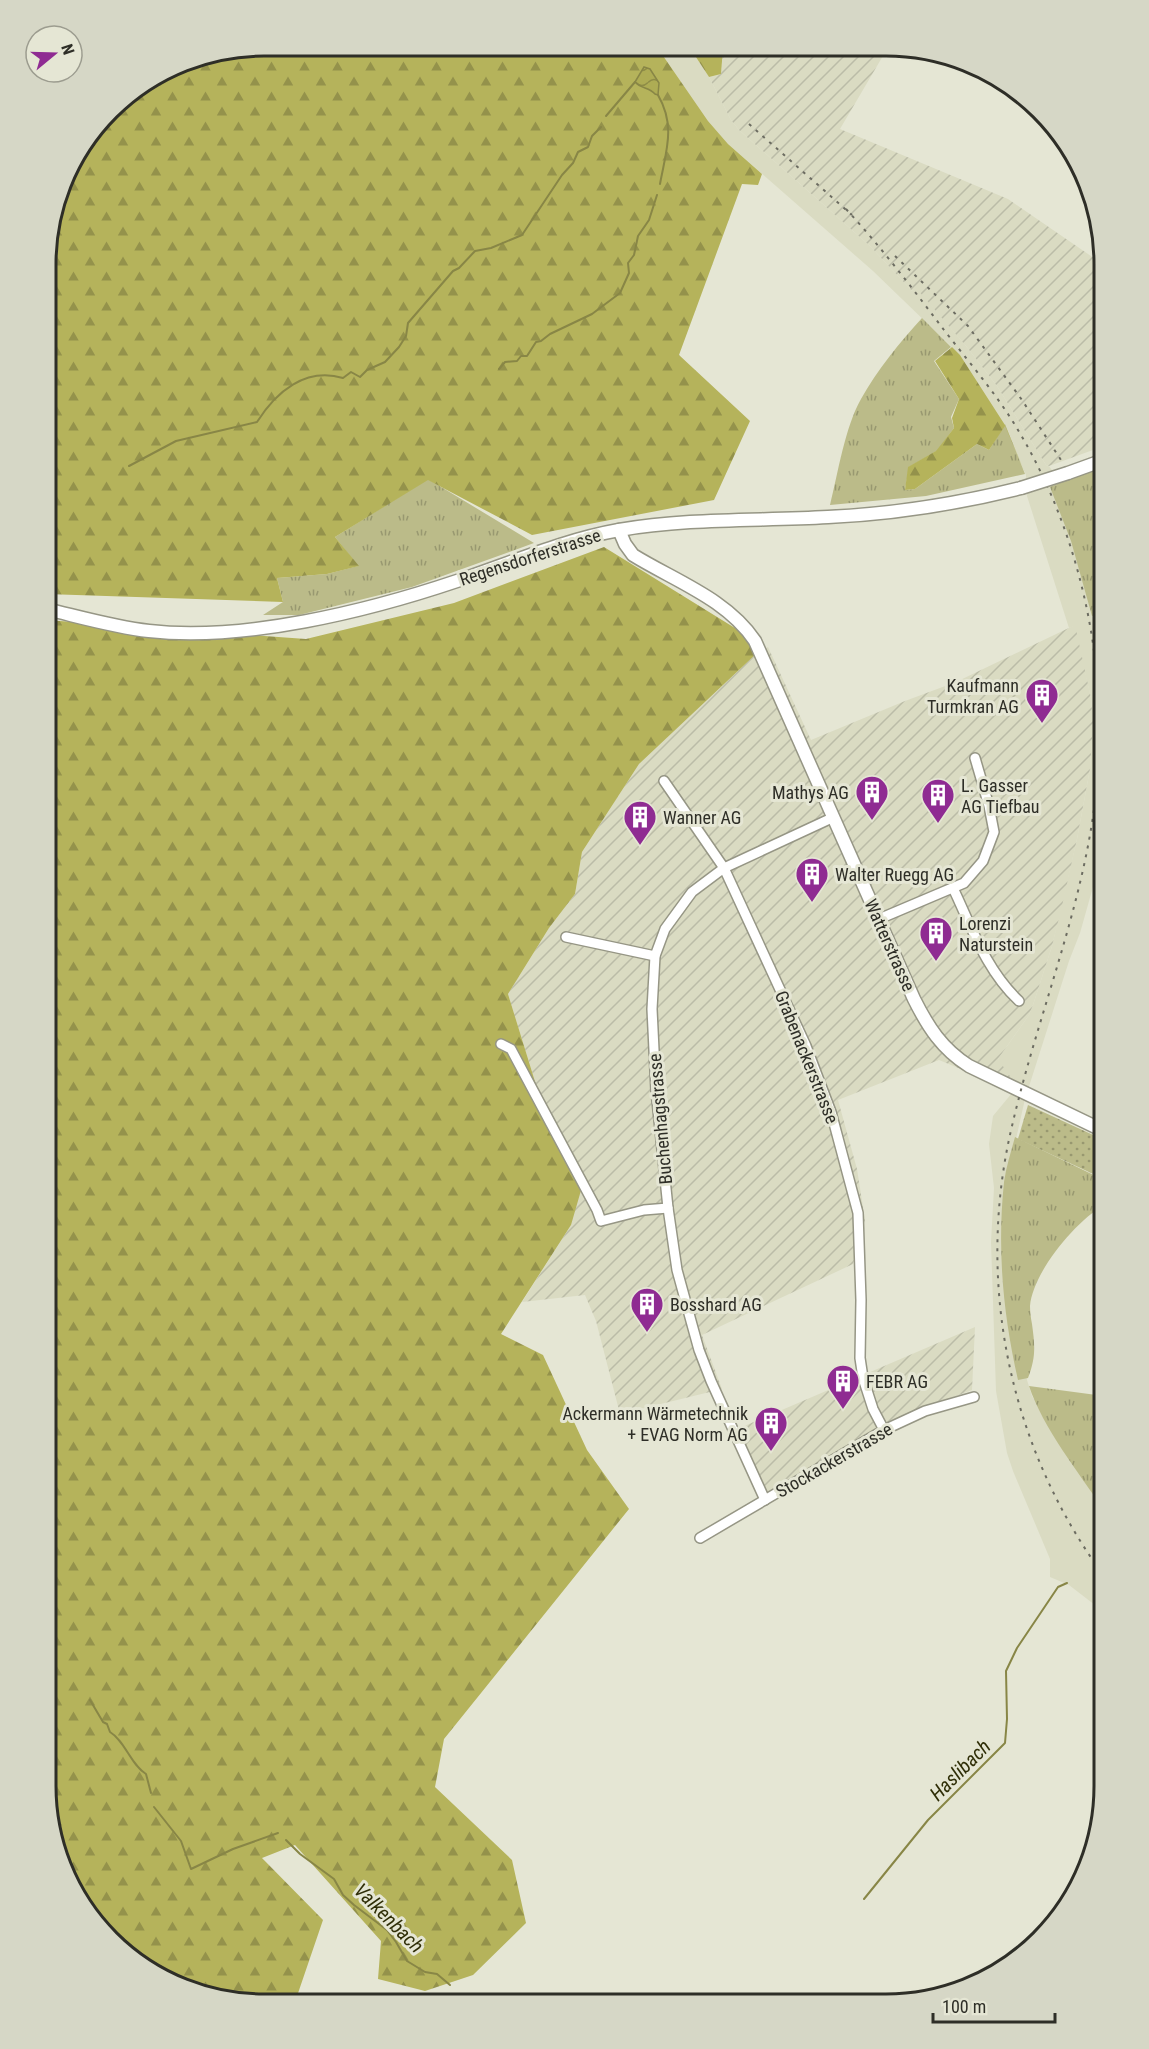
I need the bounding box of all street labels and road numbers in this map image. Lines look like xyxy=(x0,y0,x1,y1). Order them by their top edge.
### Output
street label: Regensdorferstrasse xyxy=(457,524,603,590)
street label: Watterstrasse xyxy=(860,896,920,994)
street label: Grabenackerstrasse xyxy=(771,988,843,1126)
street label: Buchenhagstrasse xyxy=(644,1053,676,1185)
street label: Stockackerstrasse xyxy=(772,1418,896,1502)

